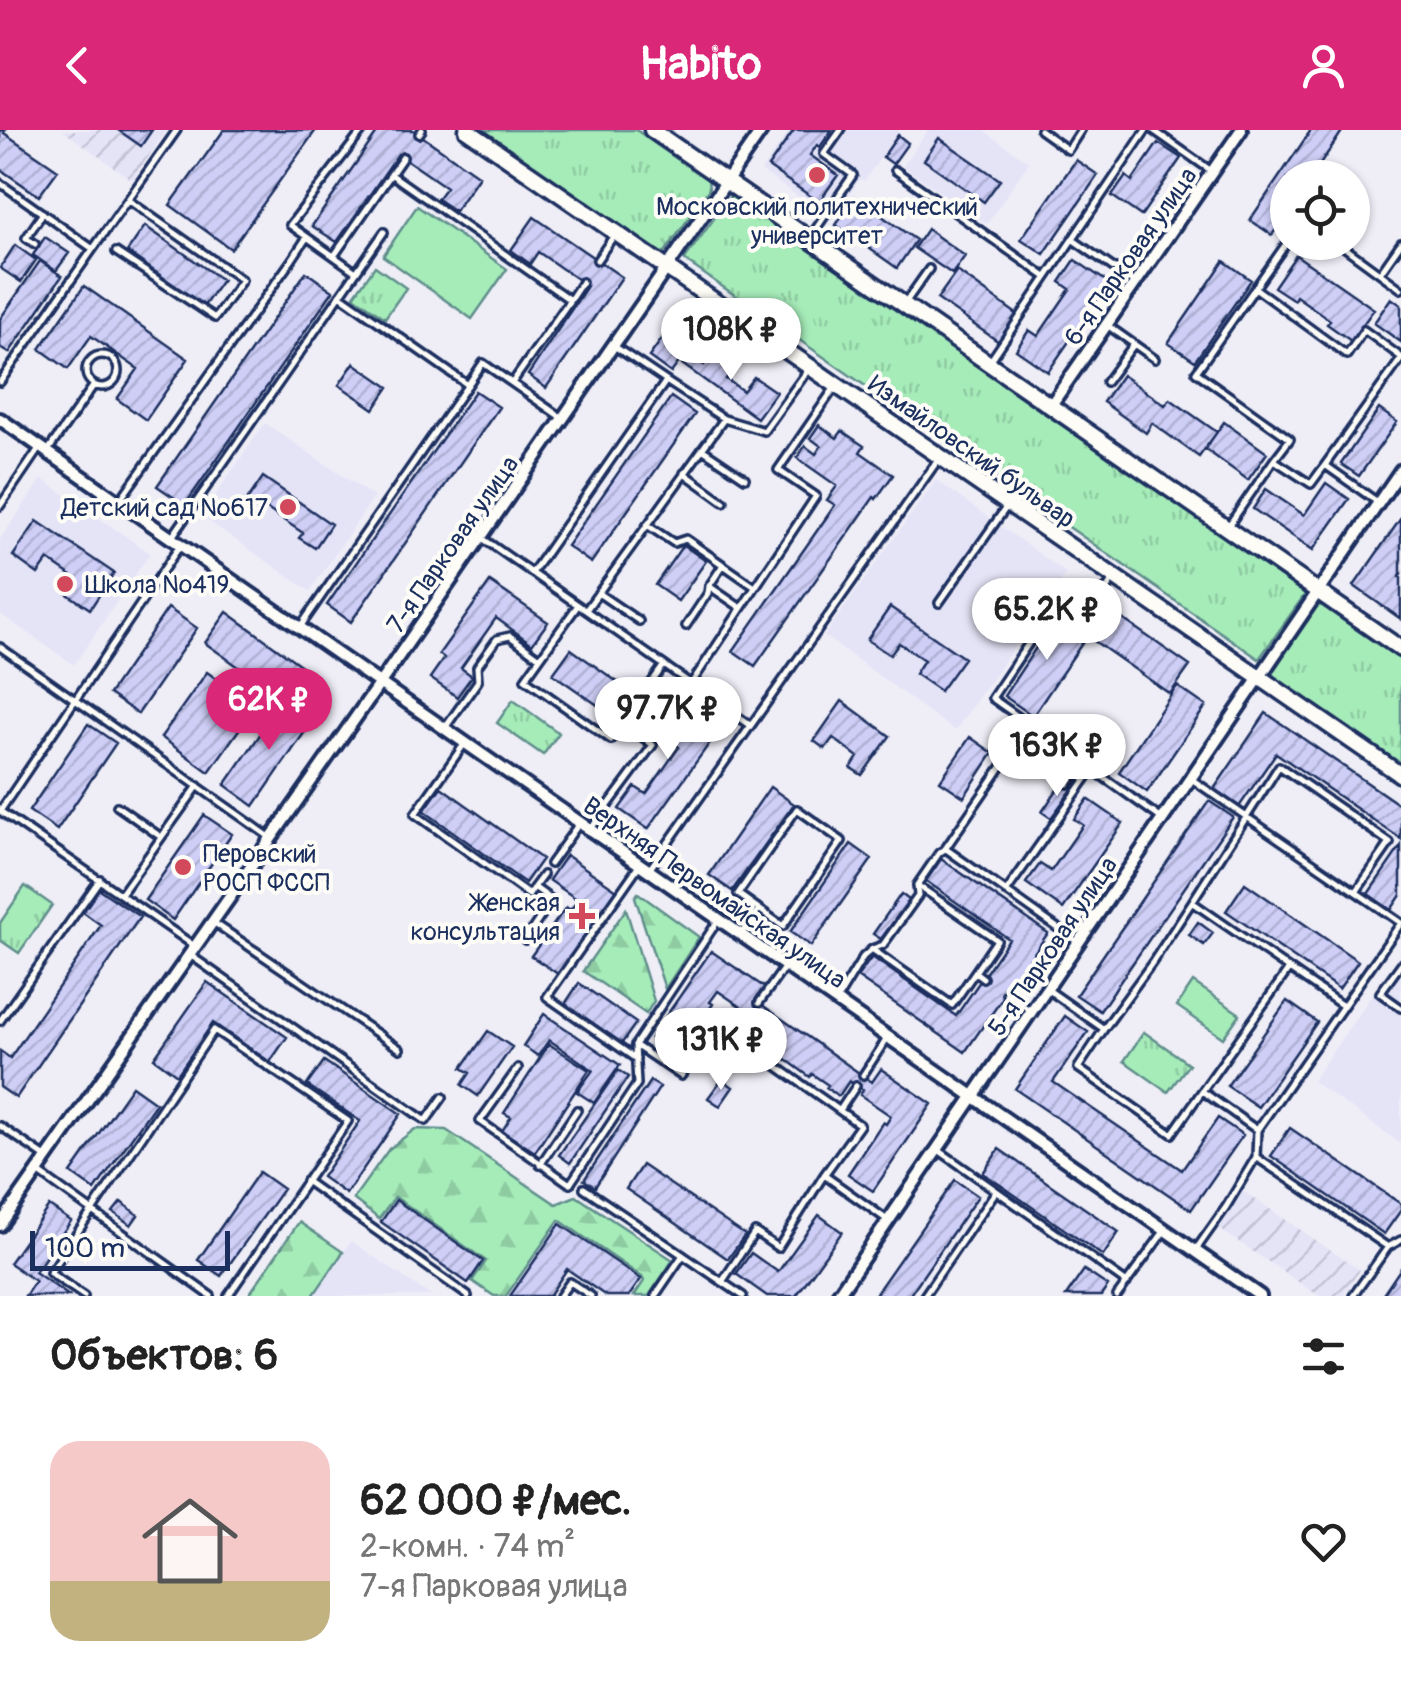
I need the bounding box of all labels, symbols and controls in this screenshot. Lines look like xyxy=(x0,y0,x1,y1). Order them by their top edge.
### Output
text: Habito xyxy=(640,37,761,93)
icon: back xyxy=(50,38,105,93)
icon: person xyxy=(1296,38,1351,93)
map controls xyxy=(1270,160,1370,260)
button: locate xyxy=(1270,160,1370,260)
street label: 6-я Парковая улица xyxy=(1058,162,1204,352)
marker: Московский политехнический университет xyxy=(806,164,828,186)
place label: Московский политехнический университет xyxy=(656,192,978,252)
pin: 108K ₽ xyxy=(650,298,812,383)
text: 108K ₽ xyxy=(683,310,779,350)
street label: Измайловский бульвар xyxy=(862,369,1081,535)
street label: 7-я Парковая улица xyxy=(381,450,526,639)
place label: Детский сад №617 xyxy=(60,493,268,524)
marker: Детский сад №617 xyxy=(277,496,299,518)
place label: Школа №419 xyxy=(85,570,229,601)
marker: Школа №419 xyxy=(54,573,76,595)
pin: 65.2K ₽ xyxy=(955,578,1139,663)
text: 65.2K ₽ xyxy=(994,590,1100,630)
pin: 62K ₽ xyxy=(199,668,339,753)
pin: 97.7K ₽ xyxy=(576,677,760,762)
text: 62K ₽ xyxy=(228,680,310,720)
text: 97.7K ₽ xyxy=(617,689,719,729)
pin: 163K ₽ xyxy=(976,714,1138,799)
text: 163K ₽ xyxy=(1010,726,1104,766)
street label: Верхняя Первомайская улица xyxy=(577,791,852,996)
place label: Перовский РОСП ФССП xyxy=(203,839,330,899)
street label: 5-я Парковая улица xyxy=(982,851,1125,1042)
marker: Перовский РОСП ФССП xyxy=(172,856,194,878)
place label: Женская консультация xyxy=(410,888,560,948)
marker: Женская консультация xyxy=(569,903,595,929)
pin: 131K ₽ xyxy=(640,1008,802,1093)
text: 131K ₽ xyxy=(677,1020,765,1060)
scale bar xyxy=(30,1226,230,1270)
text: 100 m xyxy=(45,1231,125,1266)
icon: filters xyxy=(1296,1329,1351,1384)
text: Объектов: 6 xyxy=(50,1330,278,1382)
text: 62 000 ₽/мес. xyxy=(360,1475,631,1527)
icon: home xyxy=(130,1481,250,1601)
icon: heart xyxy=(1296,1514,1351,1569)
text: 2-комн. · 74 m² xyxy=(360,1527,575,1567)
text: 7-я Парковая улица xyxy=(360,1567,628,1607)

